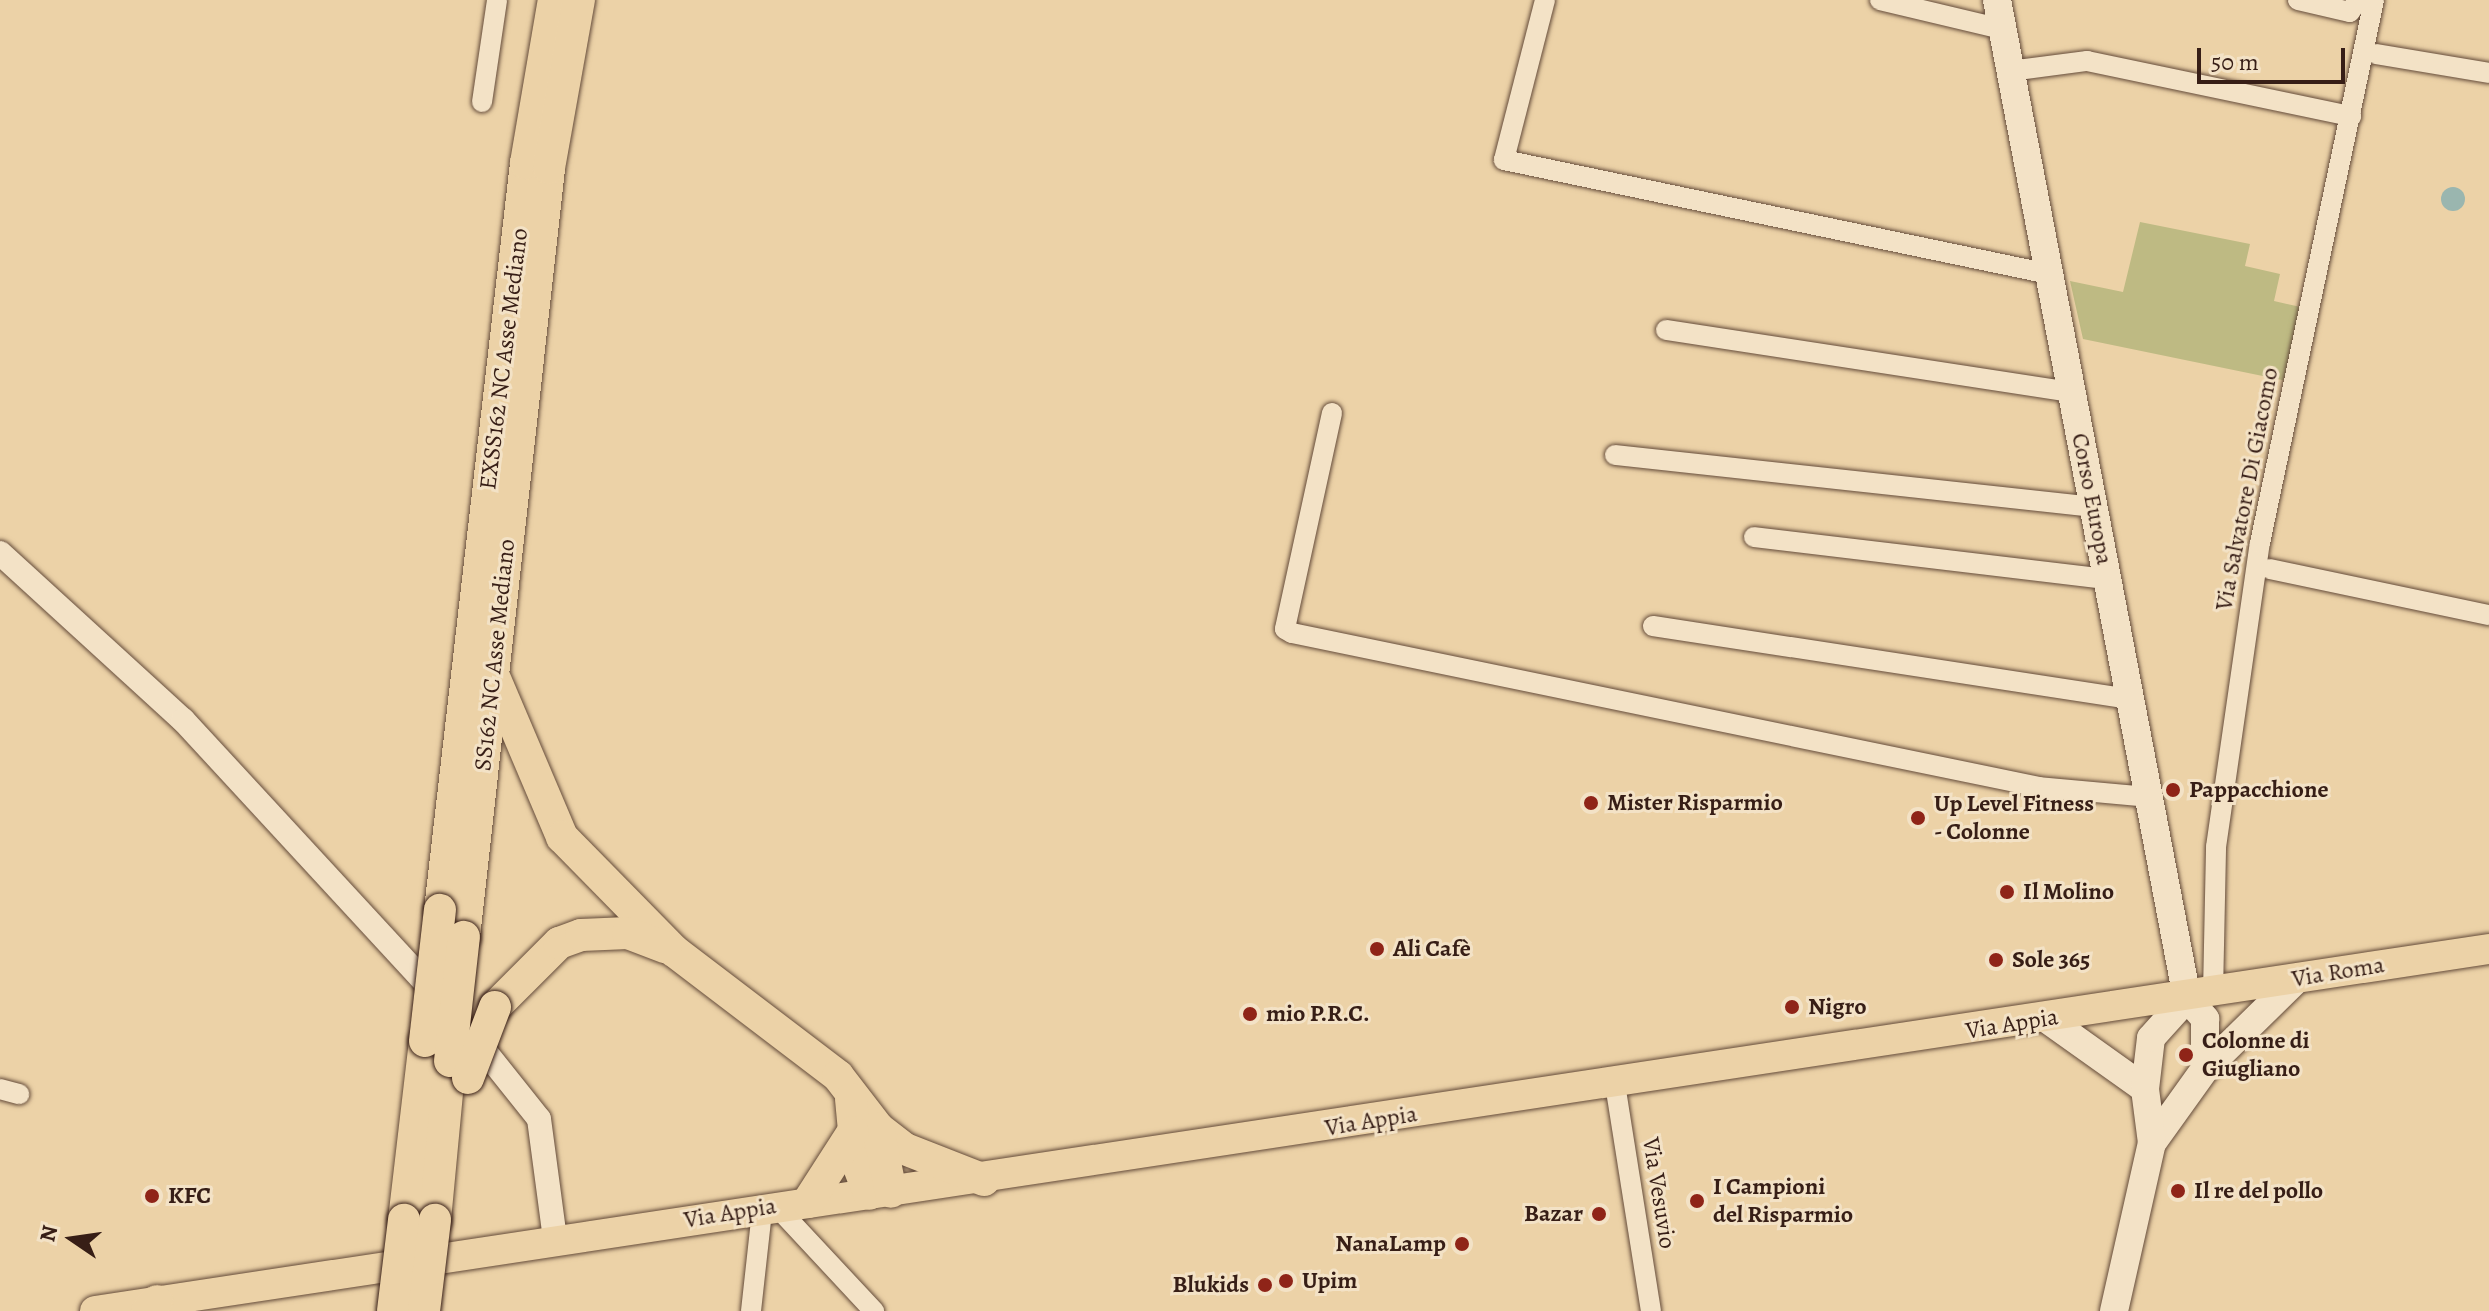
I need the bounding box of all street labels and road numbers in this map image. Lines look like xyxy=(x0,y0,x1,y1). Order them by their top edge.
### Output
street label: EXSS162 NC Asse Mediano xyxy=(474,227,534,491)
street label: Via Salvatore Di Giacomo xyxy=(2209,365,2285,613)
street label: Corso Europa xyxy=(2065,431,2119,567)
street label: SS162 NC Asse Mediano xyxy=(468,537,522,773)
street label: Via Roma xyxy=(2290,950,2386,994)
street label: Via Appia xyxy=(1964,1002,2060,1046)
street label: Via Appia xyxy=(1323,1099,1419,1143)
street label: Via Vesuvio xyxy=(1636,1135,1682,1251)
street label: Via Appia xyxy=(682,1191,778,1235)

